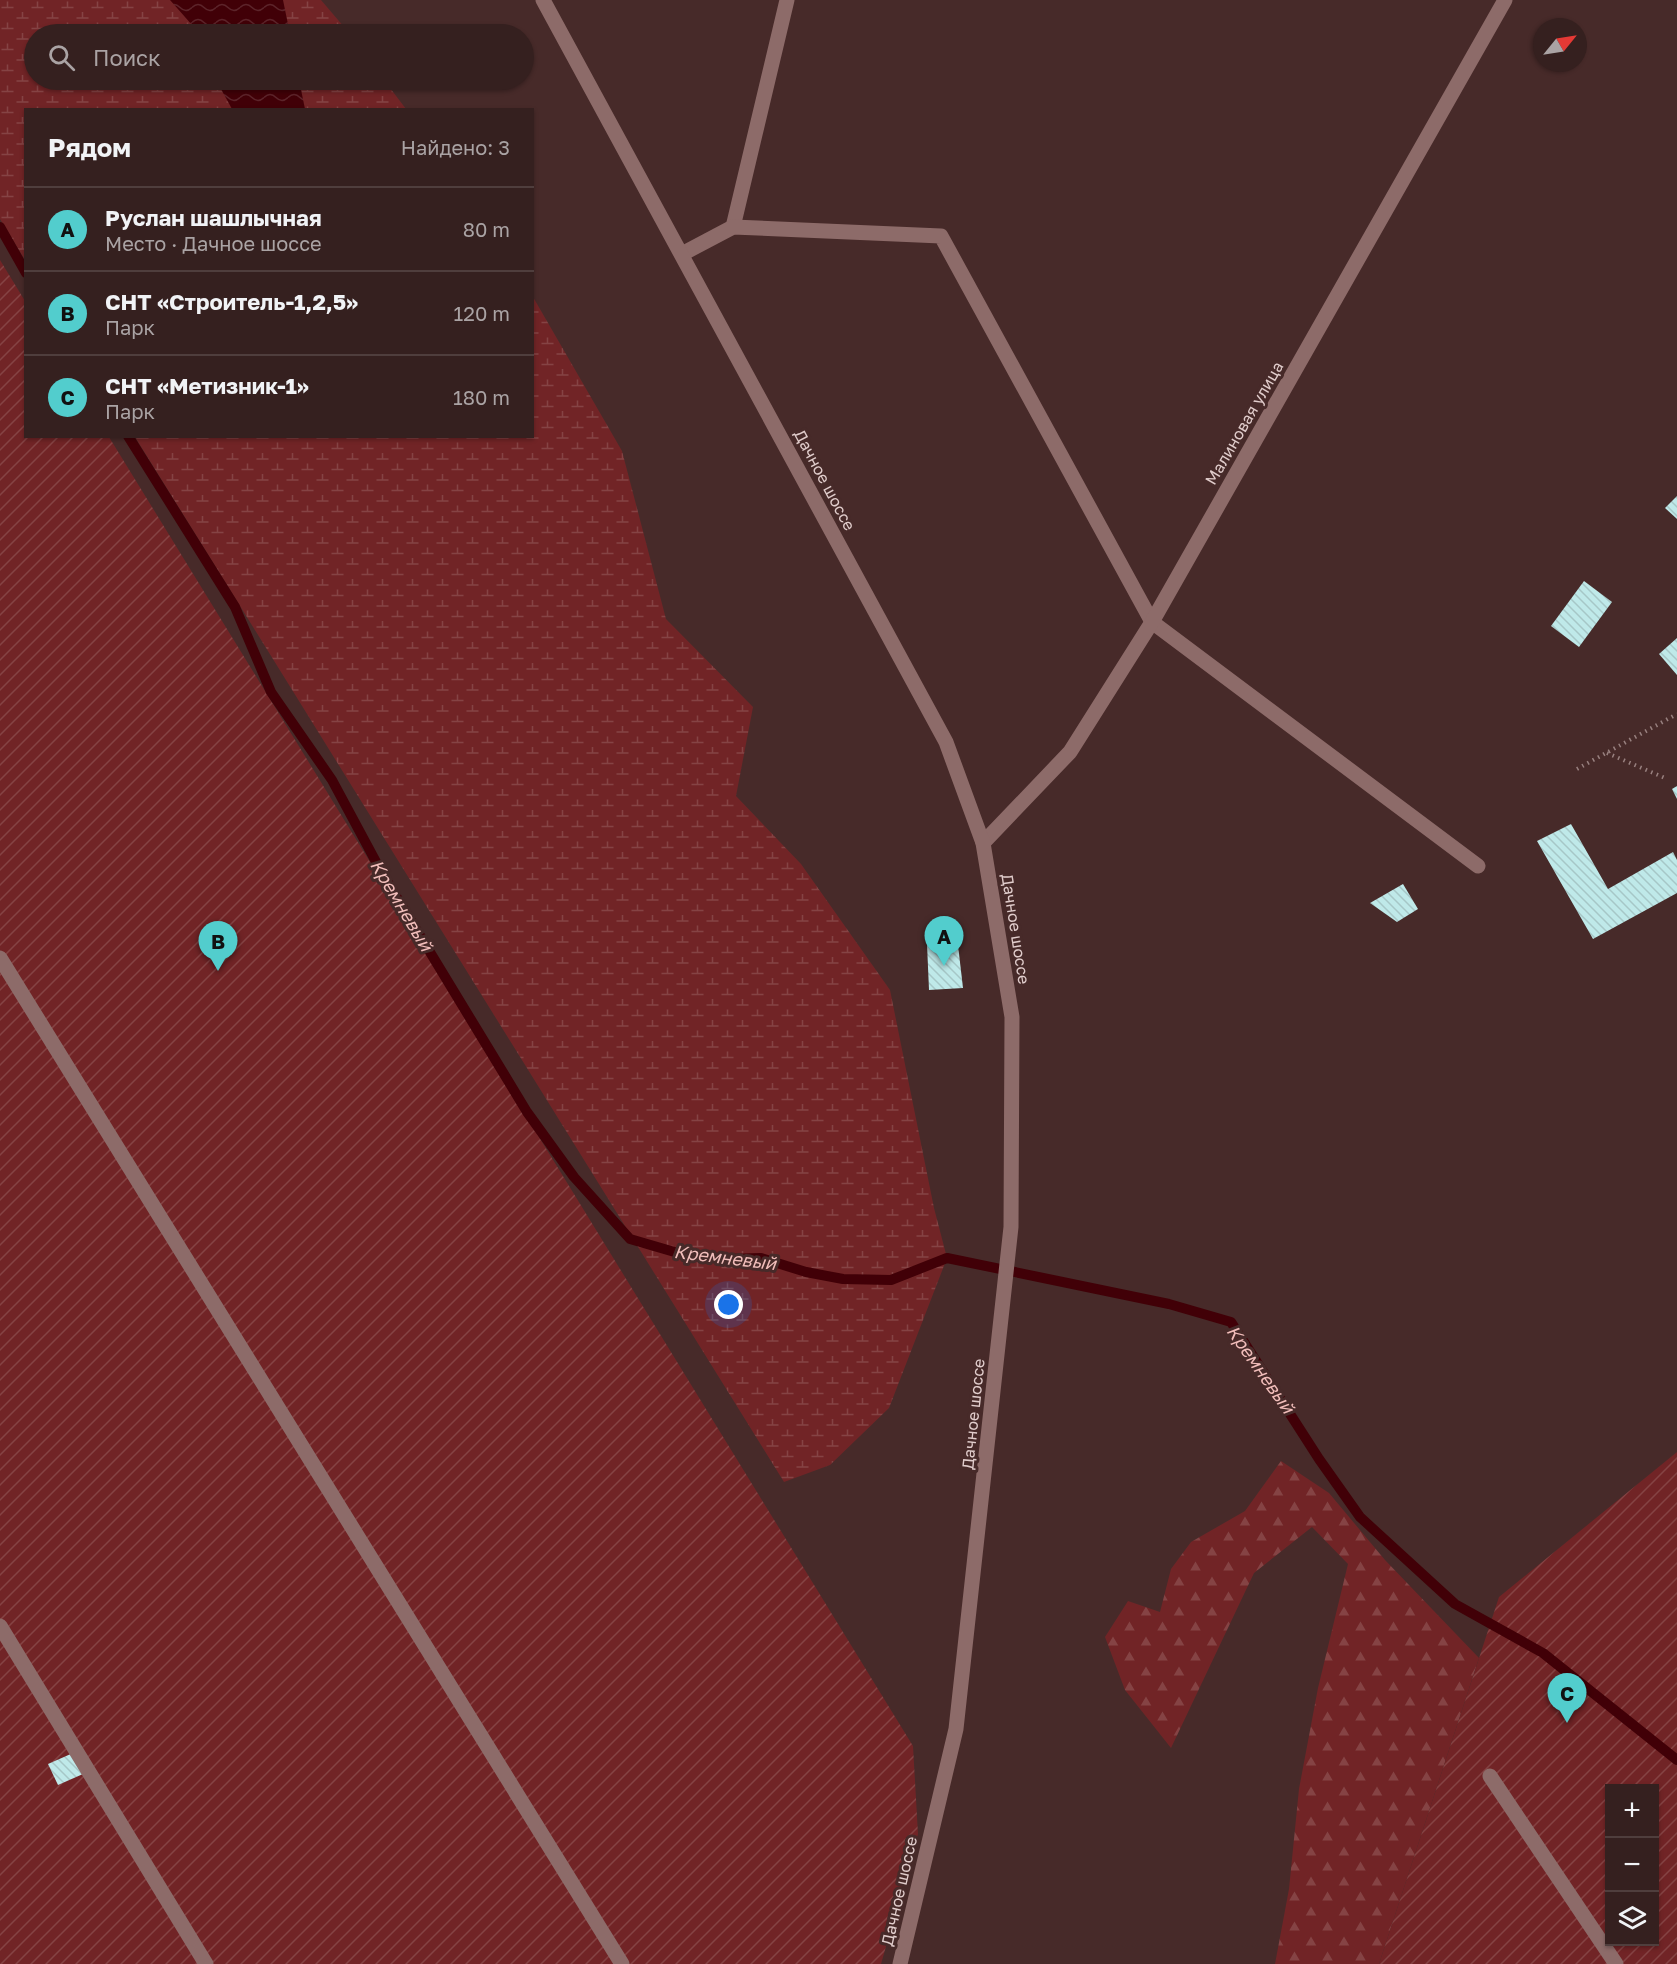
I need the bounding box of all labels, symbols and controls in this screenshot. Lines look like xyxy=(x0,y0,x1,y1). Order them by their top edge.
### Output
north arrow xyxy=(1533,18,1587,72)
search box xyxy=(24,24,534,90)
icon: search xyxy=(45,41,78,74)
text: Поиск xyxy=(93,44,161,71)
text: Рядом xyxy=(48,132,131,163)
text: Найдено: 3 xyxy=(401,135,510,159)
text: Руслан шашлычная xyxy=(105,204,322,231)
text: A xyxy=(60,217,75,241)
text: 80 m xyxy=(463,217,510,241)
text: Место · Дачное шоссе xyxy=(105,231,322,255)
text: СНТ «Строитель-1,2,5» xyxy=(105,288,358,315)
text: B xyxy=(60,301,75,325)
text: 120 m xyxy=(454,301,510,325)
text: Парк xyxy=(105,315,155,339)
street label: Малиновая улица xyxy=(1200,358,1288,488)
text: СНТ «Метизник-1» xyxy=(105,372,309,399)
text: C xyxy=(60,385,75,409)
text: 180 m xyxy=(453,385,510,409)
text: Парк xyxy=(105,399,155,423)
street label: Дачное шоссе xyxy=(790,426,860,534)
water label: Кремневый xyxy=(366,855,438,956)
street label: Дачное шоссе xyxy=(997,872,1035,986)
pin: A xyxy=(924,916,964,966)
pin: B xyxy=(198,922,238,971)
water label: Кремневый xyxy=(673,1240,778,1274)
your location xyxy=(714,1290,743,1319)
water label: Кремневый xyxy=(1223,1321,1300,1418)
street label: Дачное шоссе xyxy=(957,1357,989,1471)
pin: C xyxy=(1548,1674,1586,1723)
map controls xyxy=(1605,1784,1659,1946)
button: + xyxy=(1605,1784,1659,1838)
street label: Дачное шоссе xyxy=(877,1834,921,1948)
button: − xyxy=(1605,1838,1659,1892)
button: layers xyxy=(1605,1892,1659,1946)

